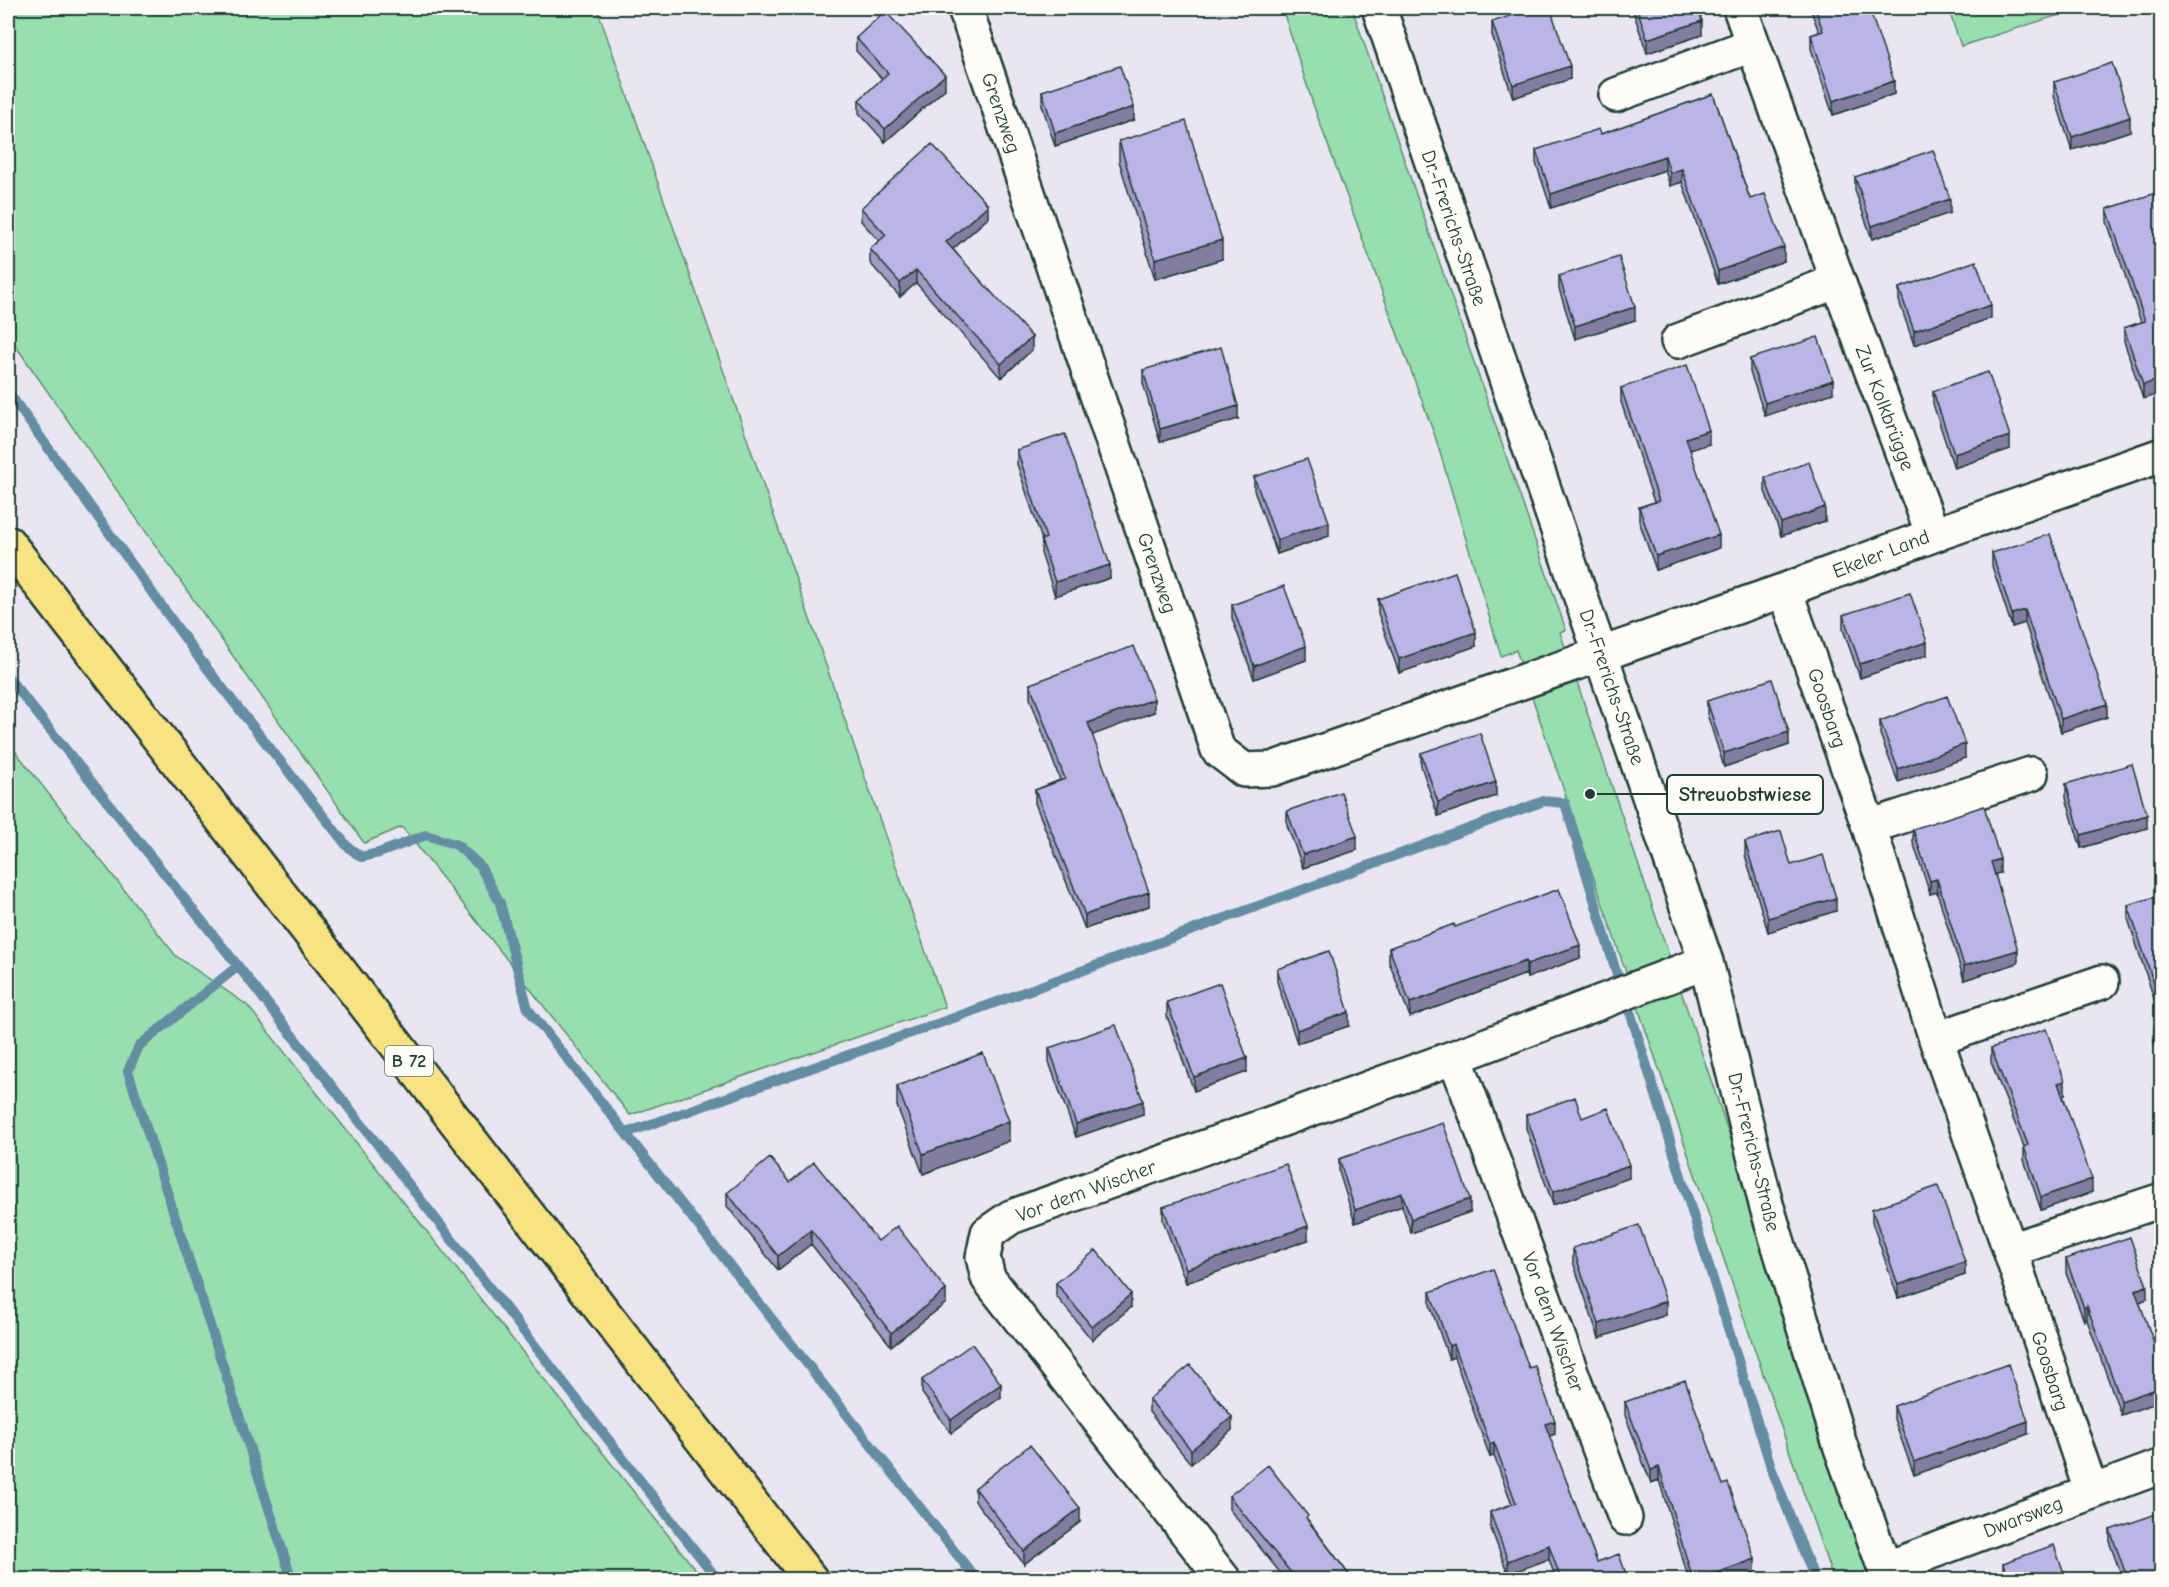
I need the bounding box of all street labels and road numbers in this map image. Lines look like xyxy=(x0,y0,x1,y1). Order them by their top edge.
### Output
street label: Grenzweg xyxy=(976,70,1026,156)
street label: Dr.-Frerichs-Straße xyxy=(1417,147,1491,309)
street label: Zur Kolkbrügge xyxy=(1851,342,1919,474)
street label: Ekeler Land xyxy=(1829,525,1933,583)
street label: Grenzweg xyxy=(1132,530,1182,616)
street label: Dr.-Frerichs-Straße xyxy=(1575,606,1649,768)
street label: Goosbarg xyxy=(1803,665,1851,751)
road number: B 72 xyxy=(385,1046,433,1076)
street label: Dr.-Frerichs-Straße xyxy=(1723,1070,1785,1234)
street label: Vor dem Wischer xyxy=(1013,1155,1159,1227)
street label: Vor dem Wischer xyxy=(1517,1249,1589,1395)
street label: Goosbarg xyxy=(2026,1328,2074,1414)
street label: Dwarsweg xyxy=(1980,1491,2066,1543)

